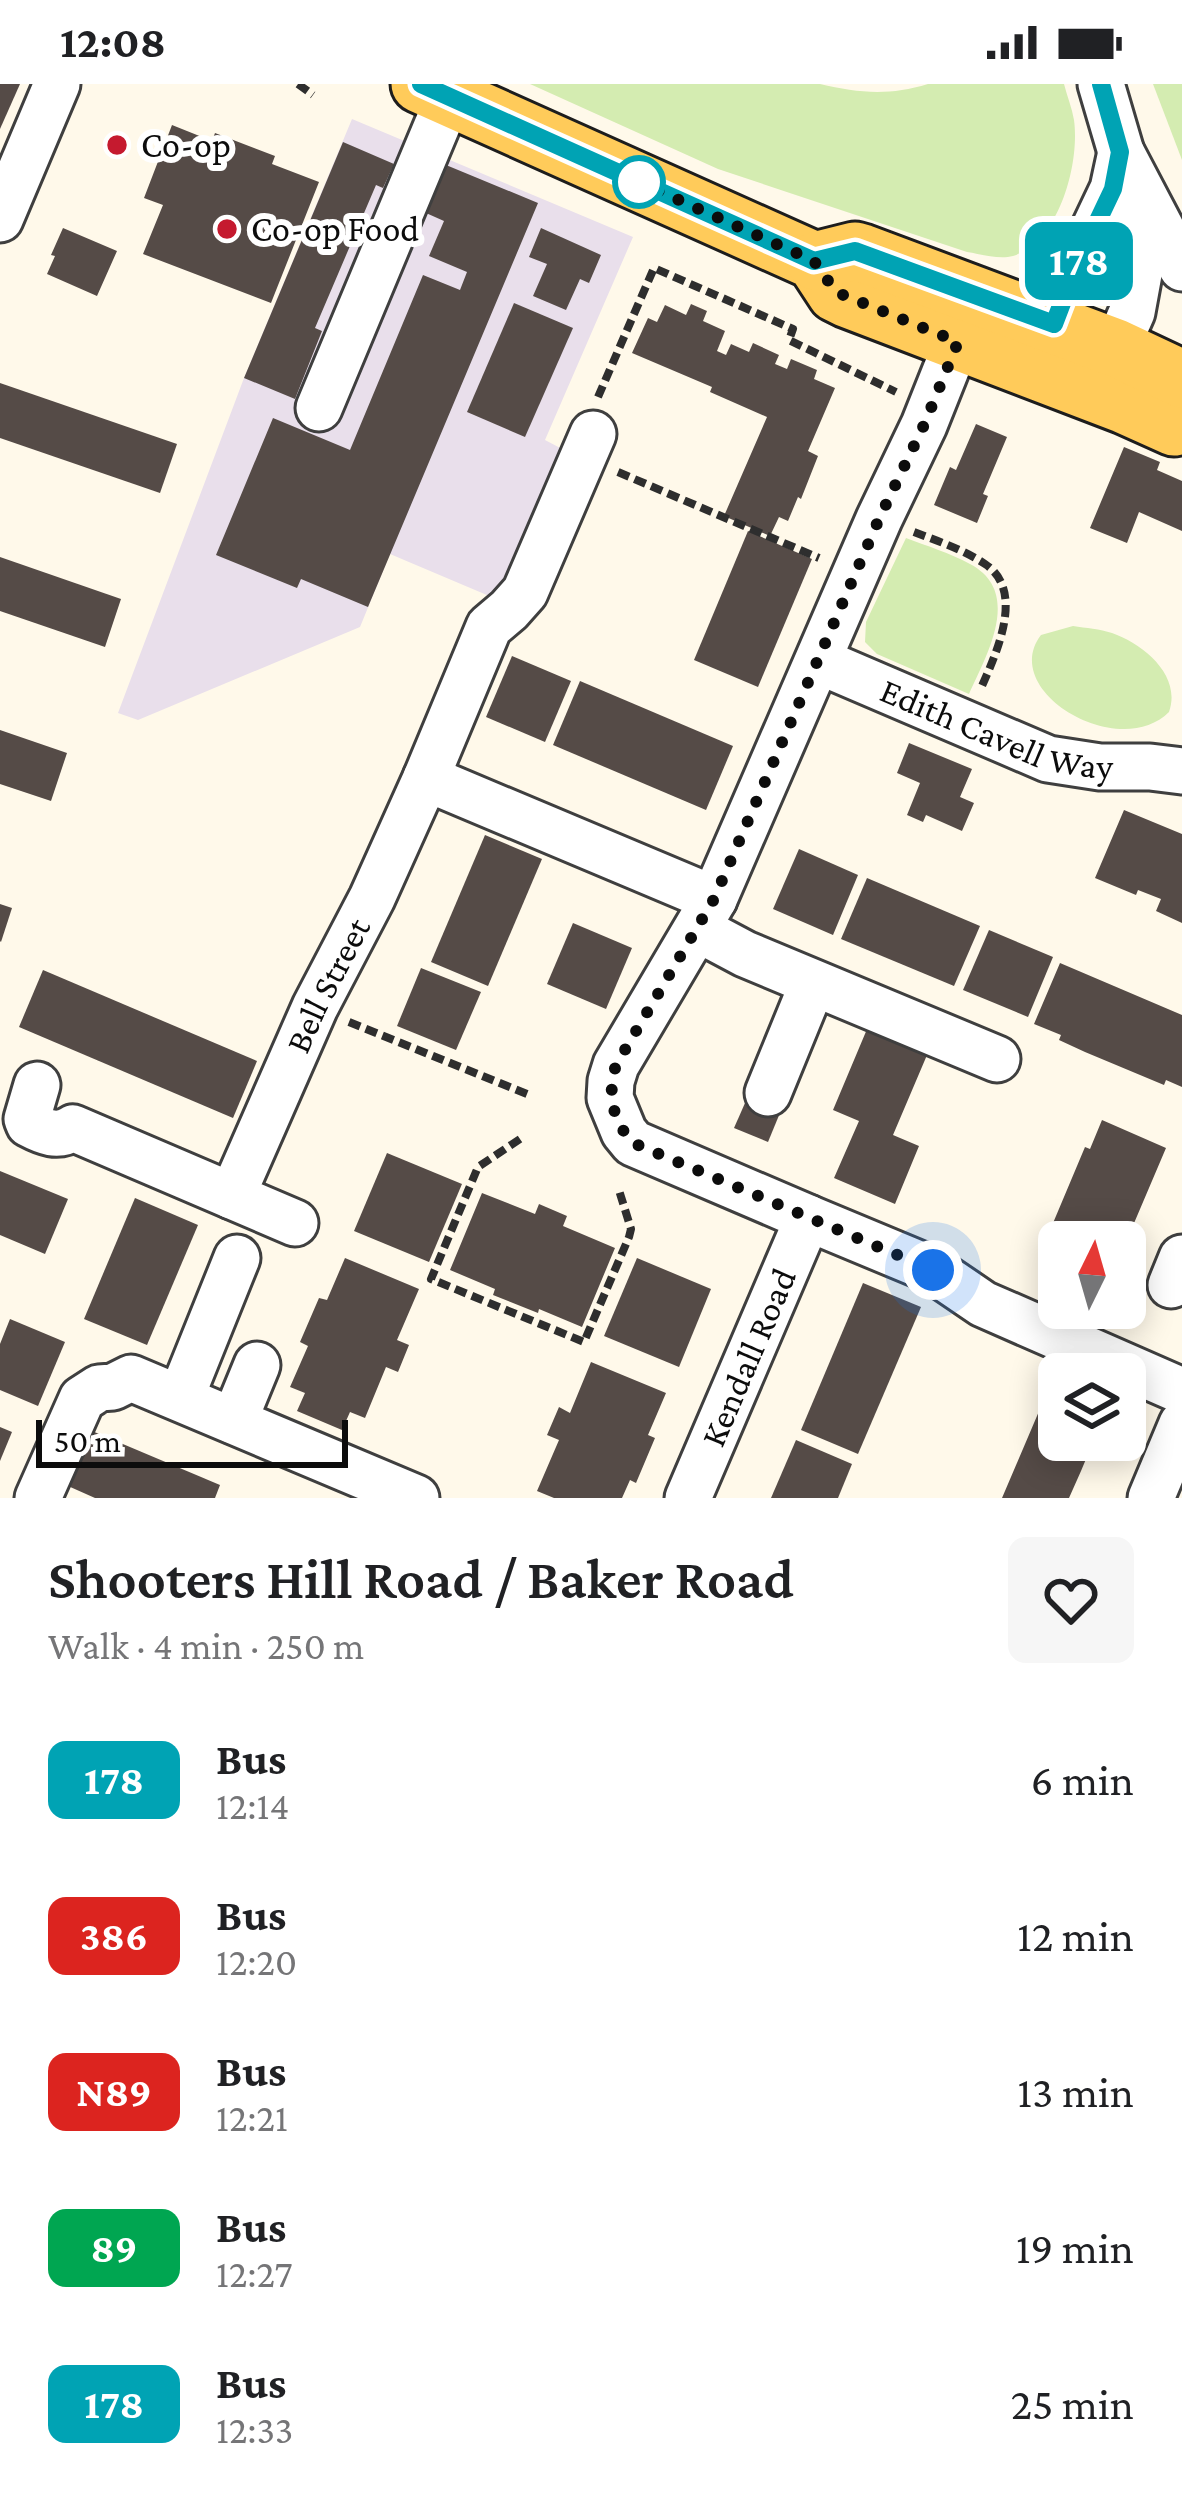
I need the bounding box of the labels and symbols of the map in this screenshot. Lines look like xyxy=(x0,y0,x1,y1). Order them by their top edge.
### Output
place label: Co-op xyxy=(141,125,231,165)
marker: Co-op xyxy=(104,132,130,158)
unlabelled marker xyxy=(614,157,664,207)
place label: Co-op Food xyxy=(251,209,419,249)
marker: Co-op Food xyxy=(214,216,240,242)
line badge: 178 xyxy=(1010,222,1148,300)
street label: Edith Cavell Way xyxy=(875,670,1114,787)
street label: Bell Street xyxy=(277,910,379,1059)
north arrow xyxy=(1038,1221,1146,1329)
your location xyxy=(903,1240,963,1300)
street label: Kendall Road xyxy=(693,1262,804,1452)
scale bar xyxy=(36,1414,348,1467)

